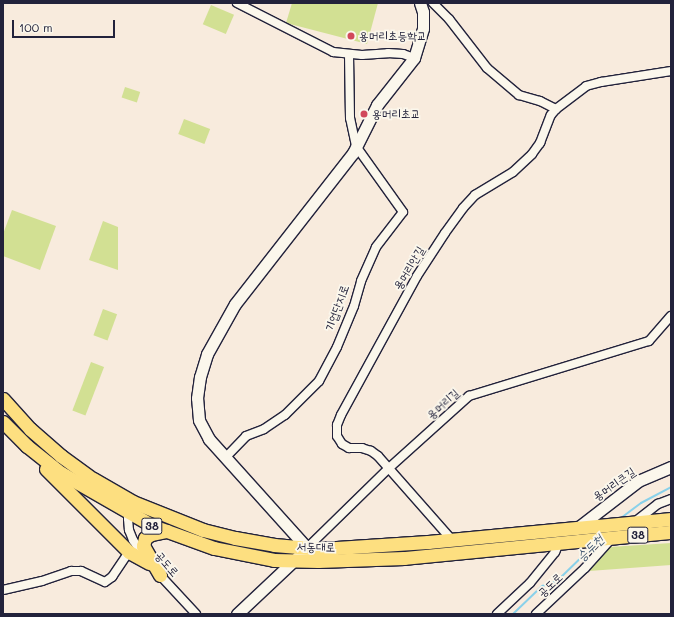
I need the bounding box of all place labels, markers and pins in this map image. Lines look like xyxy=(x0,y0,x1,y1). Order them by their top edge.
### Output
place label: 용머리초등학교 xyxy=(359,29,427,43)
marker: 용머리초등학교 xyxy=(346,31,356,41)
place label: 용머리초교 xyxy=(372,107,420,121)
marker: 용머리초교 xyxy=(359,109,369,119)

